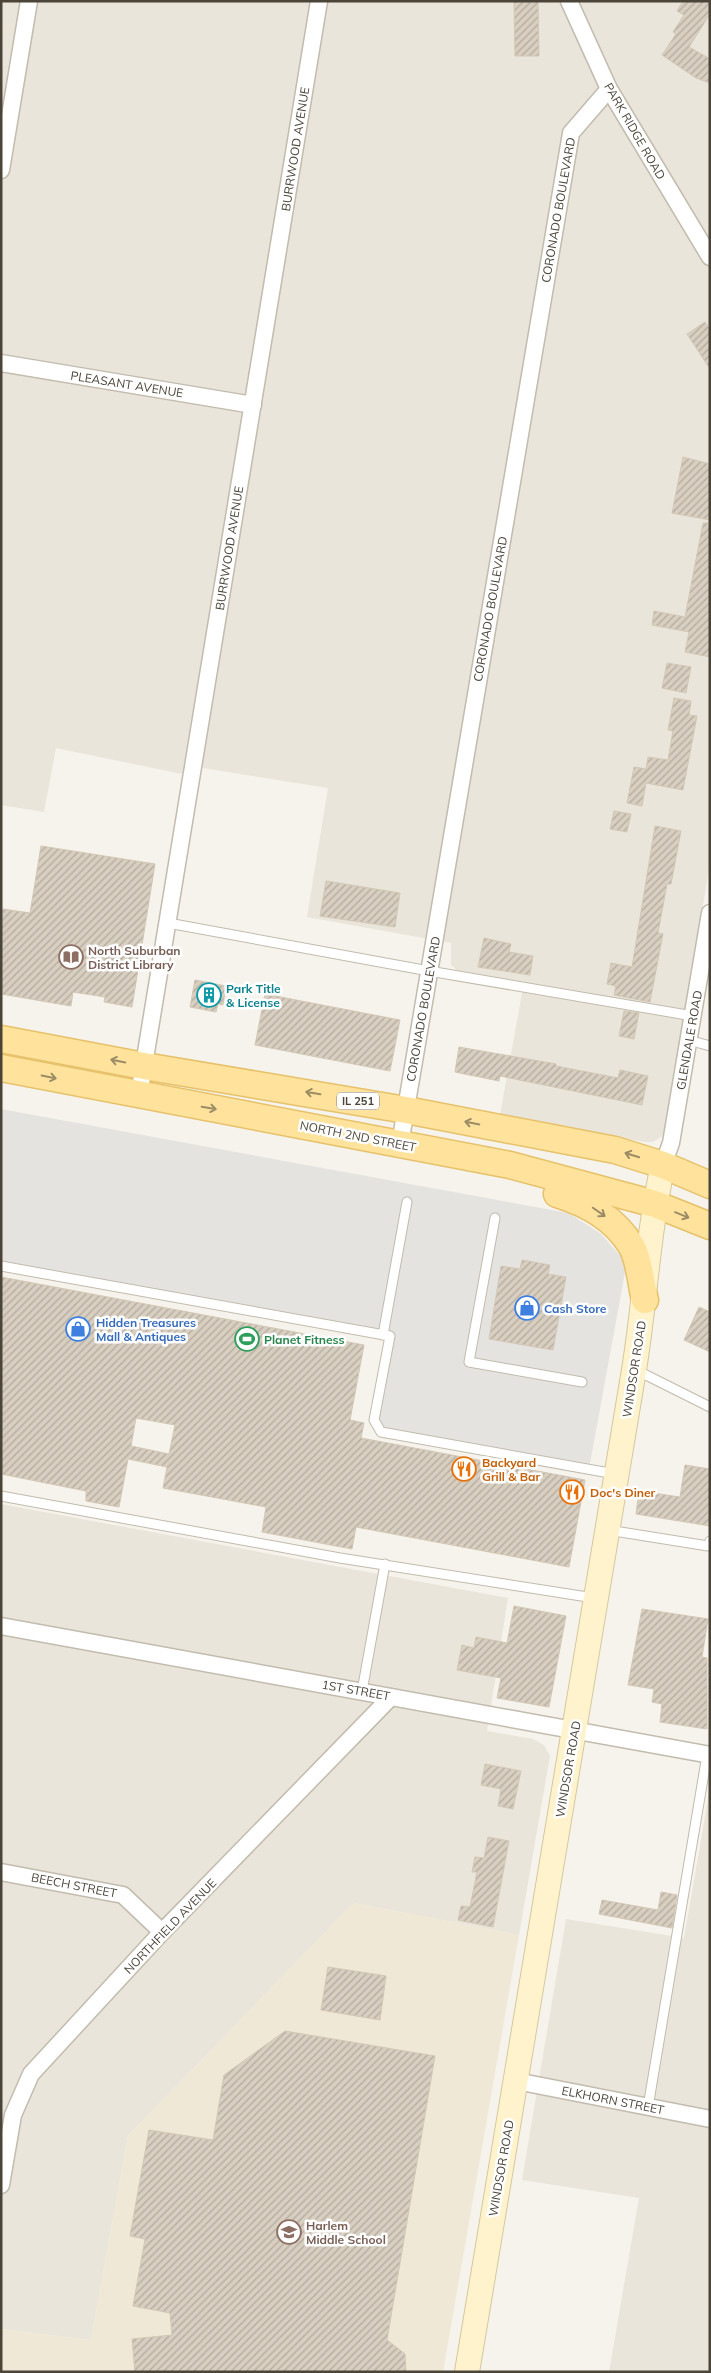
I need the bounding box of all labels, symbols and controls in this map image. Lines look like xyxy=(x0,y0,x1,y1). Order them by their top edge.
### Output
street label: PARK RIDGE ROAD xyxy=(601,80,669,182)
street label: BURRWOOD AVENUE xyxy=(278,86,312,212)
street label: CORONADO BOULEVARD xyxy=(538,136,578,284)
street label: PLEASANT AVENUE xyxy=(70,368,184,400)
street label: BURRWOOD AVENUE xyxy=(212,485,246,611)
street label: CORONADO BOULEVARD xyxy=(470,535,510,683)
street label: CORONADO BOULEVARD xyxy=(403,935,443,1083)
place label: North Suburban District Library xyxy=(88,943,181,972)
library icon: North Suburban District Library xyxy=(58,944,84,970)
place label: Park Title & License xyxy=(226,981,281,1010)
building icon: Park Title & License xyxy=(196,982,222,1008)
street label: GLENDALE ROAD xyxy=(673,989,705,1091)
one-way arrow xyxy=(110,1056,126,1065)
one-way arrow xyxy=(41,1073,57,1083)
one-way arrow xyxy=(305,1088,321,1098)
road number: IL 251 xyxy=(337,1092,379,1110)
one-way arrow xyxy=(200,1104,216,1114)
street label: NORTH 2ND STREET xyxy=(299,1117,418,1155)
one-way arrow xyxy=(465,1117,481,1127)
one-way arrow xyxy=(624,1150,640,1160)
one-way arrow xyxy=(592,1207,606,1217)
one-way arrow xyxy=(674,1211,689,1221)
shop icon: Cash Store xyxy=(514,1295,540,1321)
place label: Cash Store xyxy=(544,1301,607,1316)
place label: Hidden Treasures Mall & Antiques xyxy=(96,1315,196,1344)
shop icon: Hidden Treasures Mall & Antiques xyxy=(65,1316,91,1342)
street label: WINDSOR ROAD xyxy=(619,1320,649,1418)
sports icon: Planet Fitness xyxy=(234,1326,260,1352)
place label: Planet Fitness xyxy=(264,1332,345,1347)
place label: Backyard Grill & Bar xyxy=(482,1455,541,1484)
restaurant icon: Backyard Grill & Bar xyxy=(451,1456,477,1482)
restaurant icon: Doc's Diner xyxy=(559,1479,585,1505)
place label: Doc's Diner xyxy=(590,1485,656,1500)
street label: 1ST STREET xyxy=(321,1677,392,1704)
street label: WINDSOR ROAD xyxy=(552,1720,584,1818)
street label: BEECH STREET xyxy=(30,1869,119,1901)
street label: NORTHFIELD AVENUE xyxy=(121,1875,219,1977)
street label: ELKHORN STREET xyxy=(560,2083,666,2117)
street label: WINDSOR ROAD xyxy=(485,2119,517,2217)
place label: Harlem Middle School xyxy=(306,2218,386,2247)
school or university icon: Harlem Middle School xyxy=(276,2219,302,2245)

